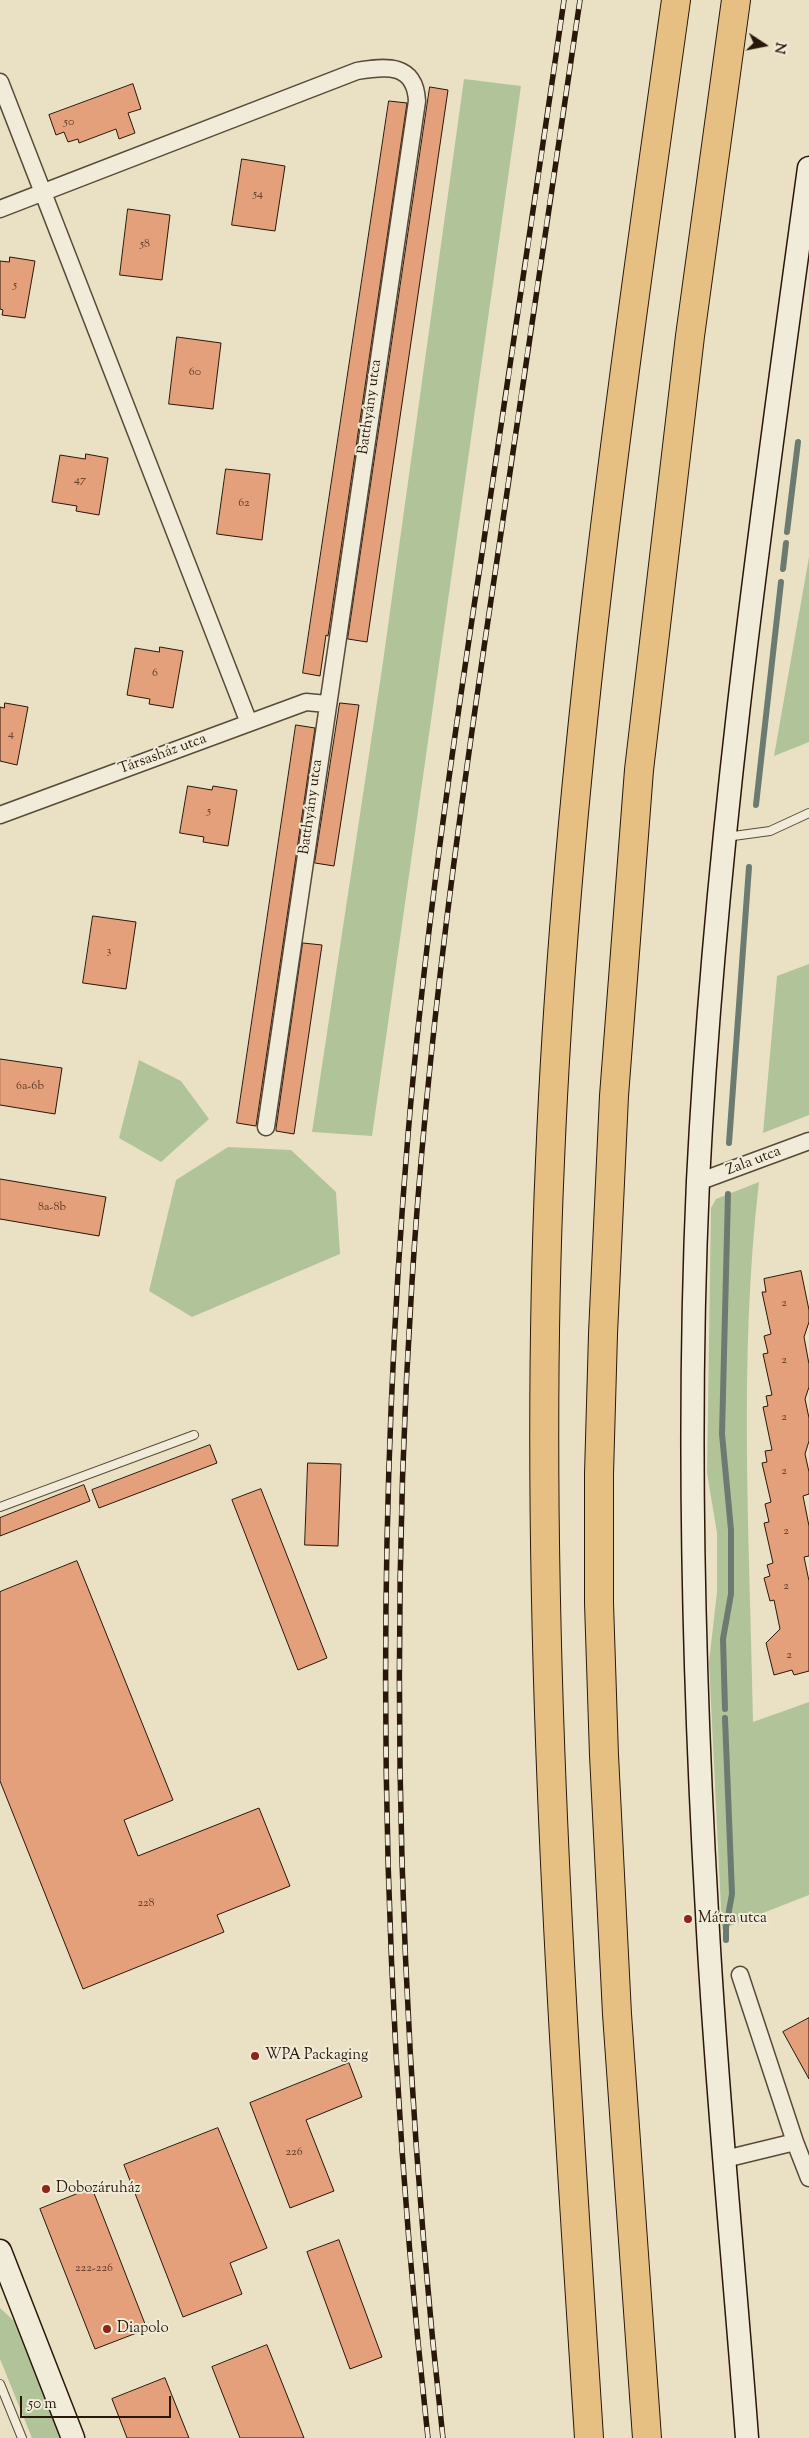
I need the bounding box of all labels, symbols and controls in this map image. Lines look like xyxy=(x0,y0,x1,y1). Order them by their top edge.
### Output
north arrow xyxy=(739,20,789,70)
text: N xyxy=(768,40,790,55)
house number: 50 xyxy=(64,116,74,130)
house number: 54 xyxy=(253,188,263,202)
house number: 58 xyxy=(140,238,150,252)
house number: 5 xyxy=(13,279,17,293)
street label: Batthyány utca xyxy=(355,358,387,456)
house number: 60 xyxy=(189,366,201,380)
house number: 47 xyxy=(74,474,86,488)
house number: 62 xyxy=(238,497,250,511)
house number: 6 xyxy=(152,667,158,681)
house number: 4 xyxy=(8,728,14,742)
street label: Társasház utca xyxy=(117,731,209,779)
street label: Batthyány utca xyxy=(296,758,328,856)
house number: 5 xyxy=(207,805,211,819)
house number: 3 xyxy=(107,945,111,959)
house number: 6a-6b xyxy=(16,1080,44,1094)
street label: Zala utca xyxy=(724,1143,784,1181)
house number: 8a-8b xyxy=(38,1201,66,1215)
house number: 2 xyxy=(781,1297,787,1311)
house number: 2 xyxy=(781,1354,787,1368)
house number: 2 xyxy=(781,1411,787,1425)
house number: 2 xyxy=(781,1465,787,1479)
house number: 2 xyxy=(783,1525,789,1539)
house number: 2 xyxy=(783,1580,789,1594)
house number: 2 xyxy=(786,1649,792,1663)
house number: 228 xyxy=(137,1897,155,1911)
place label: Mátra utca xyxy=(698,1910,767,1928)
marker: Mátra utca xyxy=(682,1913,694,1925)
place label: WPA Packaging xyxy=(265,2047,368,2065)
marker: WPA Packaging xyxy=(249,2050,261,2062)
house number: 226 xyxy=(285,2146,303,2160)
place label: Dobozáruház xyxy=(56,2180,140,2198)
marker: Dobozáruház xyxy=(40,2183,52,2195)
house number: 222-226 xyxy=(75,2262,113,2276)
place label: Diapolo xyxy=(117,2320,169,2338)
marker: Diapolo xyxy=(101,2323,113,2335)
scale bar xyxy=(22,2386,174,2418)
text: 50 m xyxy=(28,2394,57,2415)

